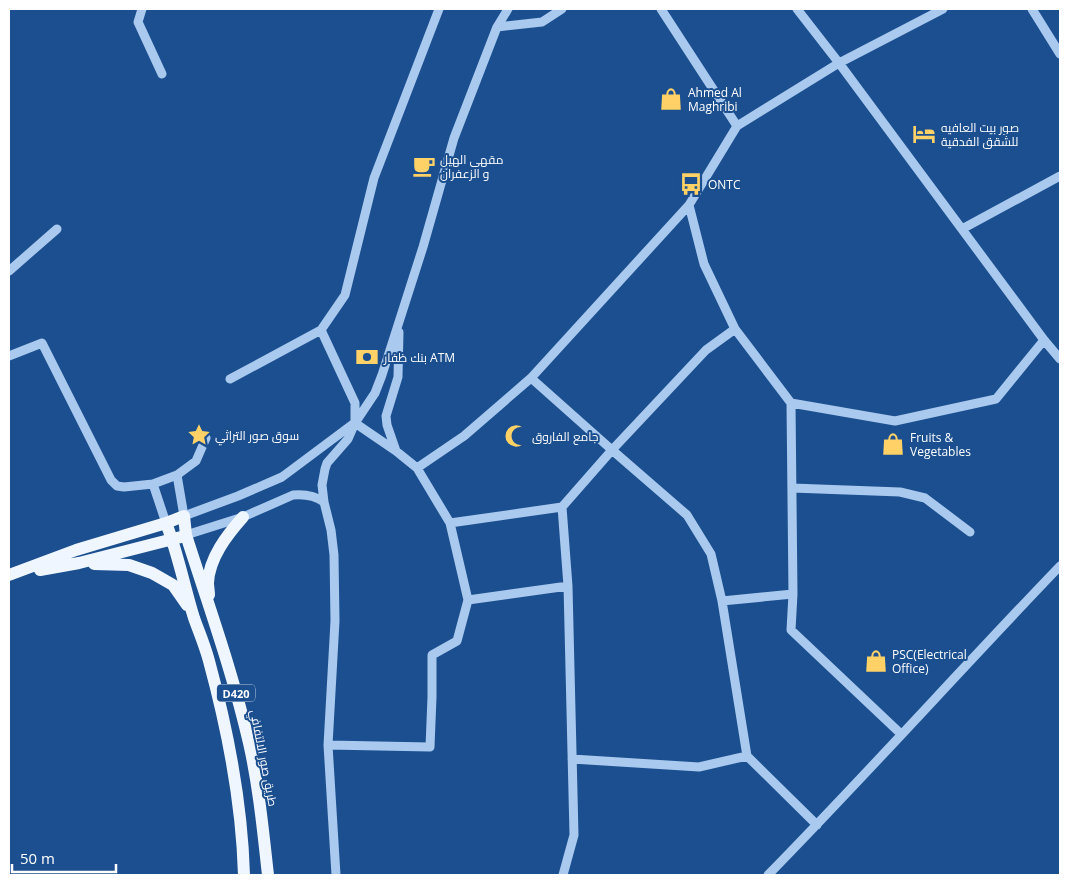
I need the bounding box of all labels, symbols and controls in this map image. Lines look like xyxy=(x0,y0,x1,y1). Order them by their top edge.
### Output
place label: Ahmed Al Maghribi xyxy=(688,84,742,115)
shop icon: Ahmed Al Maghribi xyxy=(658,86,684,112)
place label: صور بيت العافيه للشقق الفدقية xyxy=(941,119,1019,150)
hotel icon: صور بيت العافيه للشقق الفدقية xyxy=(911,121,937,147)
place label: مقهى الهيل و الزعفران xyxy=(440,151,503,182)
cafe icon: مقهى الهيل و الزعفران xyxy=(411,153,437,179)
bus stop icon: ONTC xyxy=(678,171,704,197)
place label: ONTC xyxy=(708,176,741,193)
bank icon: بنك ظفار ATM xyxy=(354,344,380,370)
place label: بنك ظفار ATM xyxy=(383,349,455,366)
place icon: سوق صور التراثي xyxy=(186,422,212,448)
mosque icon: جامع الفاروق xyxy=(503,423,529,449)
place label: سوق صور التراثي xyxy=(215,427,299,446)
place label: جامع الفاروق xyxy=(532,428,598,445)
place label: Fruits & Vegetables xyxy=(910,429,971,460)
shop icon: Fruits & Vegetables xyxy=(880,431,906,457)
place label: PSC(Electrical Office) xyxy=(892,646,967,677)
shop icon: PSC(Electrical Office) xyxy=(863,648,889,674)
road number: D420 xyxy=(217,684,255,701)
street label: طريق صور الالتفافي xyxy=(244,708,282,808)
scale bar xyxy=(12,842,116,874)
text: 50 m xyxy=(20,848,55,868)

